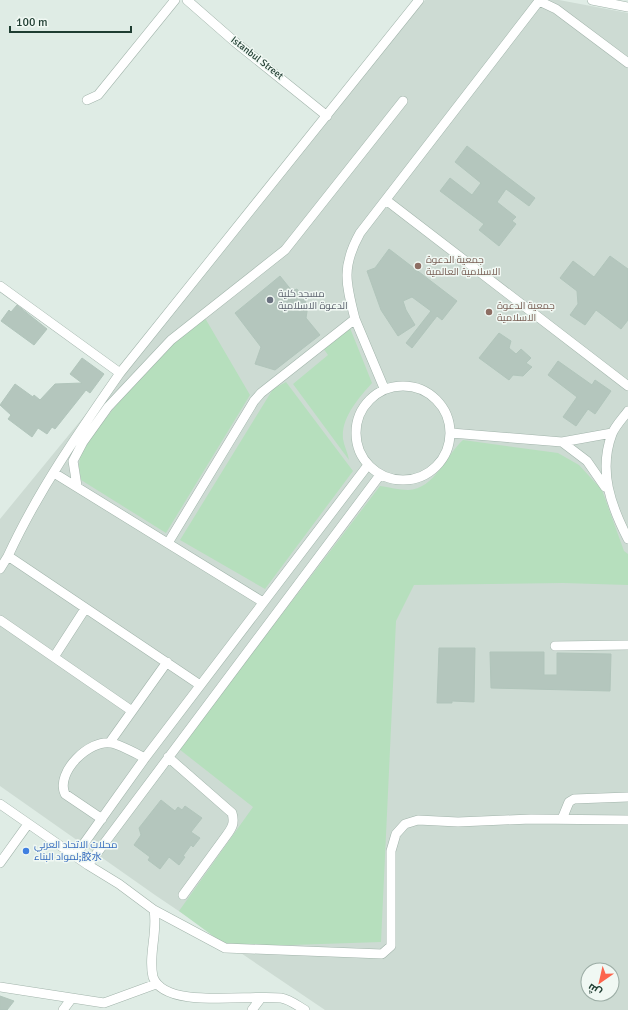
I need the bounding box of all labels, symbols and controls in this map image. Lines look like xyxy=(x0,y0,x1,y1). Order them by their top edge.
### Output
scale bar xyxy=(10,8,131,34)
text: 100 m xyxy=(16,15,48,30)
street label: Istanbul Street xyxy=(228,34,286,83)
place label: جمعية الدعوة الاسلامية العالمية xyxy=(426,254,500,278)
marker: جمعية الدعوة الاسلامية العالمية xyxy=(413,261,423,271)
place label: مسجد كلية الدعوة الاسلامية xyxy=(278,288,348,312)
marker: مسجد كلية الدعوة الاسلامية xyxy=(265,295,275,305)
place label: جمعية الدعوة الاسلامية xyxy=(497,300,555,324)
marker: جمعية الدعوة الاسلامية xyxy=(484,307,494,317)
place label: محلات الاتحاد العربي لمواد البناء;胶水 xyxy=(34,839,117,863)
marker: محلات الاتحاد العربي لمواد البناء;胶水 xyxy=(21,846,31,856)
north arrow xyxy=(580,962,620,1002)
text: ش xyxy=(585,981,604,999)

